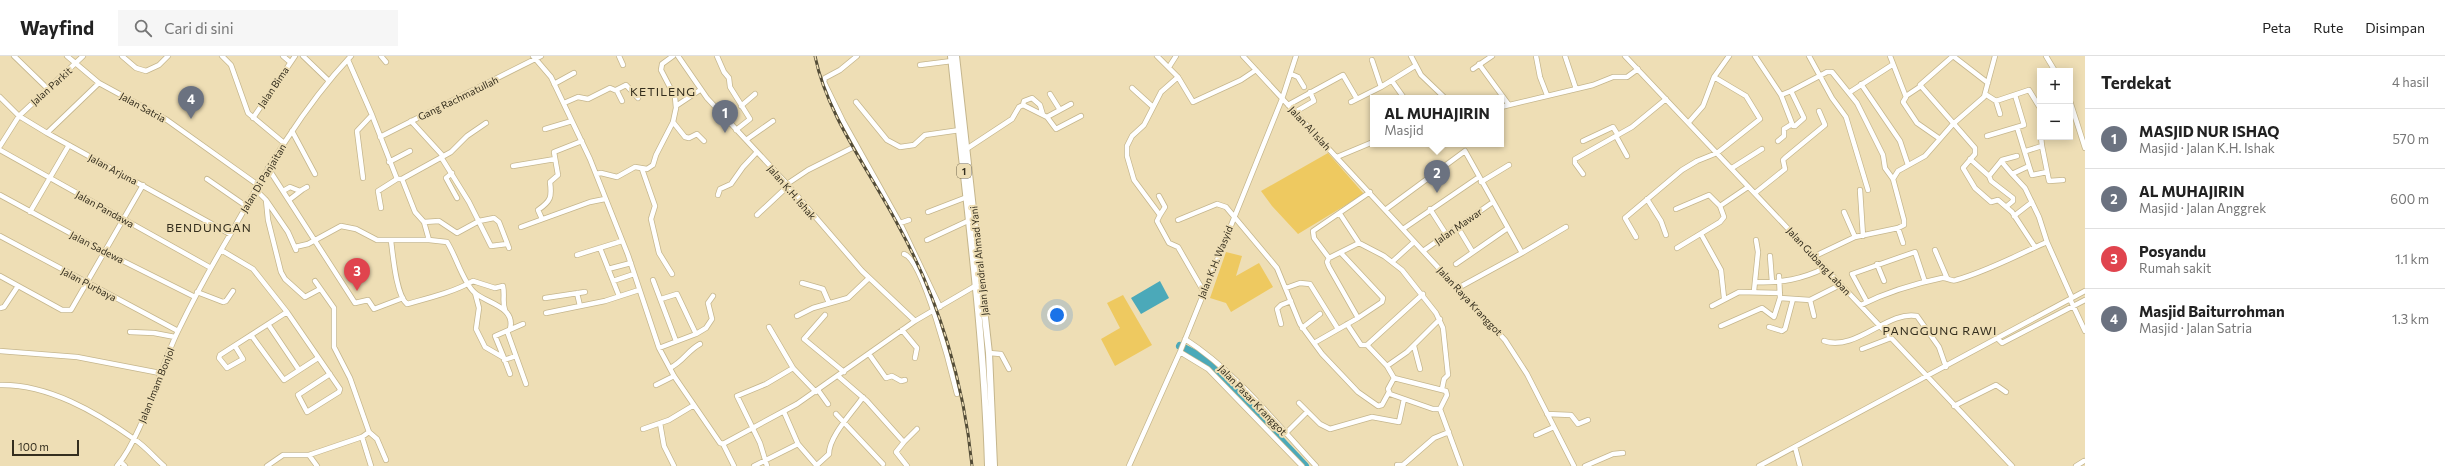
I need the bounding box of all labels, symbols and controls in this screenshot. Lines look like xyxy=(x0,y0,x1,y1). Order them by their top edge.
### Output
search box xyxy=(118,10,398,46)
text: Wayfind xyxy=(20,16,94,39)
icon: search xyxy=(132,17,154,39)
text: Cari di sini xyxy=(164,19,234,37)
text: Peta xyxy=(2262,19,2291,36)
text: Rute xyxy=(2313,19,2343,36)
text: Disimpan xyxy=(2365,19,2425,36)
street label: Jalan Parkit xyxy=(28,64,74,108)
street label: Jalan Bima xyxy=(255,64,291,110)
map controls xyxy=(2037,68,2073,140)
button: + xyxy=(2037,68,2073,104)
text: Terdekat xyxy=(2101,72,2171,93)
street label: Gang Rachmatullah xyxy=(416,73,500,123)
text: 4 hasil xyxy=(2392,74,2429,90)
district label: KETILENG xyxy=(630,84,696,98)
pin: 4 xyxy=(178,86,204,119)
street label: Jalan Satria xyxy=(118,89,168,125)
popup xyxy=(1370,95,1504,147)
pin: 1 xyxy=(712,100,738,133)
street label: Jalan Al Islah xyxy=(1287,104,1333,152)
text: AL MUHAJIRIN xyxy=(1384,104,1490,122)
button: − xyxy=(2037,104,2073,140)
text: Masjid xyxy=(1384,122,1423,138)
text: MASJID NUR ISHAQ xyxy=(2139,122,2280,140)
text: 1 xyxy=(2111,131,2117,147)
text: 570 m xyxy=(2392,131,2429,147)
text: Masjid · Jalan K.H. Ishak xyxy=(2139,140,2275,156)
street label: Jalan Di Panjaitan xyxy=(238,141,288,215)
street label: Jalan Arjuna xyxy=(87,151,139,187)
pin: 2 xyxy=(1424,160,1450,193)
street label: Jalan K.H. Ishak xyxy=(765,162,819,222)
road number: 1 xyxy=(957,164,971,178)
text: AL MUHAJIRIN xyxy=(2139,182,2244,200)
street label: Jalan Pandawa xyxy=(74,188,136,230)
text: 2 xyxy=(2110,191,2118,207)
text: 600 m xyxy=(2390,191,2429,207)
text: Masjid · Jalan Anggrek xyxy=(2139,200,2266,216)
street label: Jalan Mawar xyxy=(1432,205,1484,247)
street label: Jalan Jendral Ahmad Yani xyxy=(967,206,991,316)
district label: BENDUNGAN xyxy=(166,220,252,234)
street label: Jalan K.H. Wasyid xyxy=(1195,224,1235,300)
street label: Jalan Gubang Laban xyxy=(1784,225,1854,297)
street label: Jalan Sadewa xyxy=(68,228,126,266)
text: Posyandu xyxy=(2139,242,2206,260)
text: 3 xyxy=(2110,251,2118,267)
text: 1.1 km xyxy=(2395,251,2429,267)
pin: 3 xyxy=(344,258,370,291)
text: Rumah sakit xyxy=(2139,260,2211,276)
street label: Jalan Purbaya xyxy=(59,264,119,304)
street label: Jalan Raya Kranggot xyxy=(1435,264,1505,338)
text: Masjid Baiturrohman xyxy=(2139,302,2285,320)
your location xyxy=(1047,305,1067,325)
text: 4 xyxy=(2110,311,2118,327)
text: 1.3 km xyxy=(2392,311,2429,327)
text: Masjid · Jalan Satria xyxy=(2139,320,2252,336)
district label: PANGGUNG RAWI xyxy=(1883,323,1997,337)
street label: Jalan Imam Bonjol xyxy=(135,346,177,424)
street label: Jalan Pasar Kranggot xyxy=(1216,362,1290,438)
scale bar xyxy=(12,438,79,457)
text: 100 m xyxy=(18,440,49,453)

